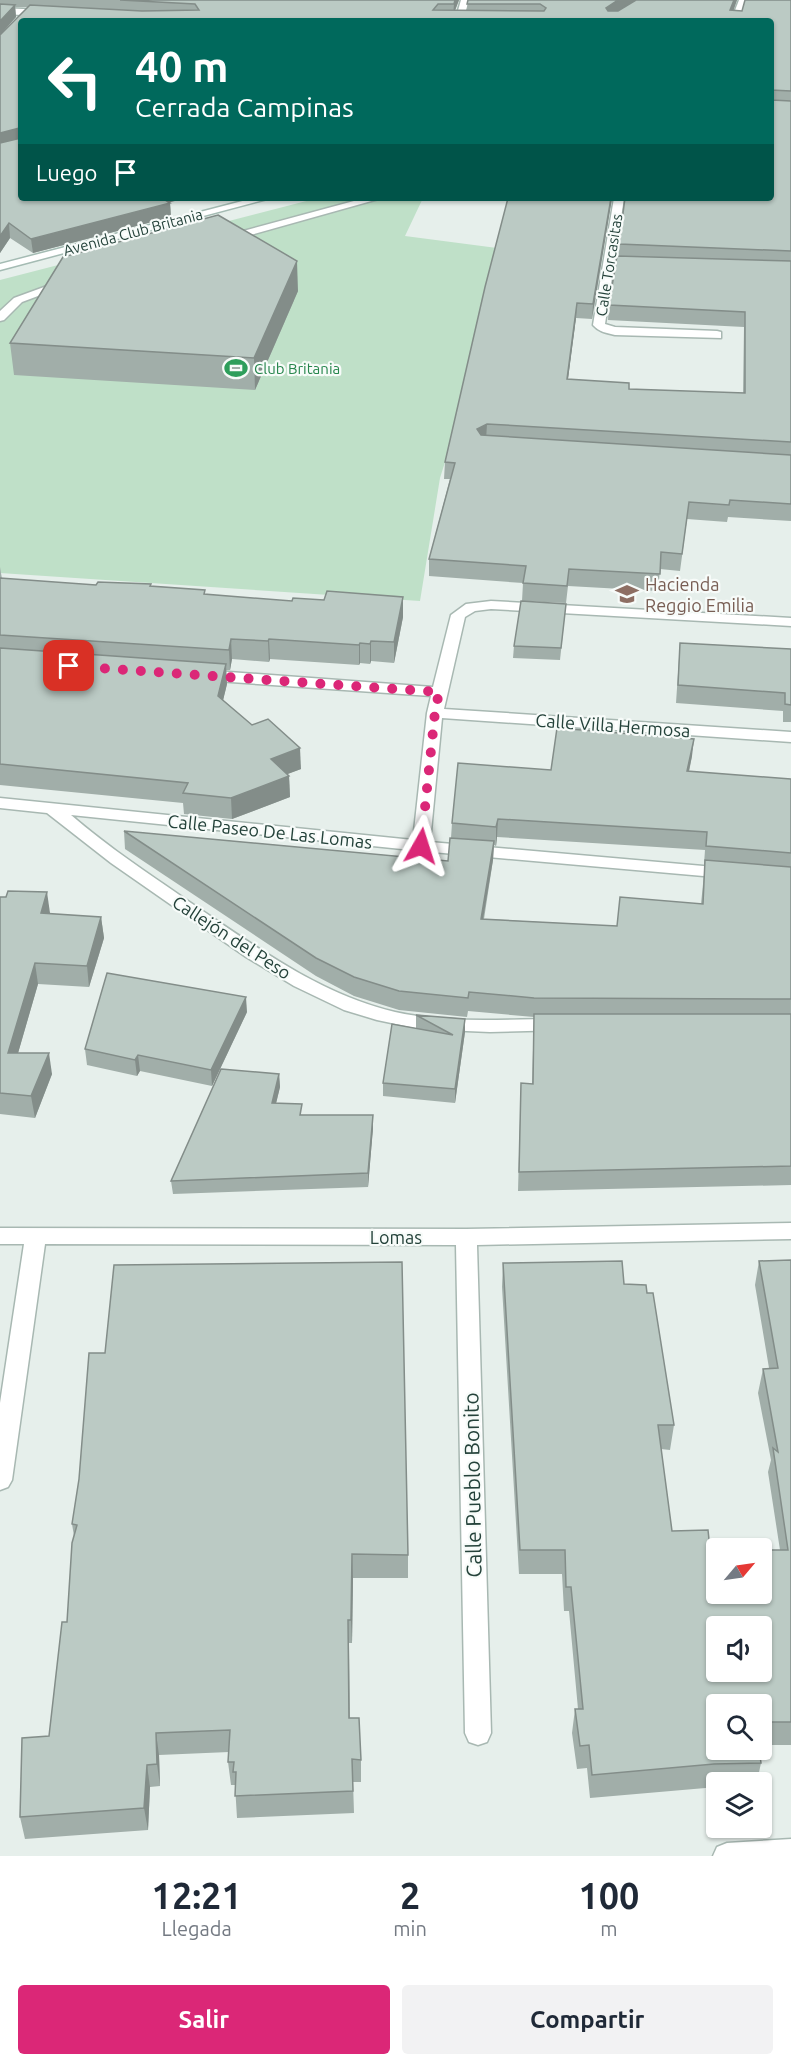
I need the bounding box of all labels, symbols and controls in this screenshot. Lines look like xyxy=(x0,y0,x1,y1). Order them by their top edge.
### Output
icon: left xyxy=(36,42,114,120)
text: 40 m xyxy=(135,43,229,90)
text: Cerrada Campinas xyxy=(135,92,354,122)
icon: arrive xyxy=(109,156,142,189)
text: Luego xyxy=(36,160,97,185)
street label: Avenida Club Britania xyxy=(61,205,205,259)
street label: Calle Torcasitas xyxy=(593,213,625,317)
sports icon: Club Britania xyxy=(223,355,249,381)
place label: Club Britania xyxy=(254,360,340,377)
place label: Hacienda Reggio Emilia xyxy=(645,574,754,615)
school or university icon: Hacienda Reggio Emilia xyxy=(614,581,640,607)
pin xyxy=(43,640,94,691)
icon: arrive xyxy=(52,649,85,682)
street label: Calle Villa Hermosa xyxy=(535,710,691,740)
street label: Calle Paseo De Las Lomas xyxy=(167,810,373,852)
position arrow xyxy=(389,814,453,878)
street label: Callejón del Peso xyxy=(169,891,295,983)
street label: Lomas xyxy=(370,1227,422,1247)
street label: Calle Pueblo Bonito xyxy=(458,1392,486,1578)
north arrow xyxy=(706,1538,772,1604)
map controls xyxy=(706,1538,772,1838)
button: sound xyxy=(706,1616,772,1682)
button: search xyxy=(706,1694,772,1760)
button: layers xyxy=(706,1772,772,1838)
text: 12:21 xyxy=(152,1875,242,1916)
text: 2 xyxy=(400,1875,420,1916)
text: 100 xyxy=(578,1875,639,1916)
text: Llegada xyxy=(162,1917,232,1940)
text: min xyxy=(393,1917,427,1940)
text: m xyxy=(600,1917,618,1940)
button: Salir xyxy=(18,1985,390,2054)
button: Compartir xyxy=(402,1985,773,2054)

